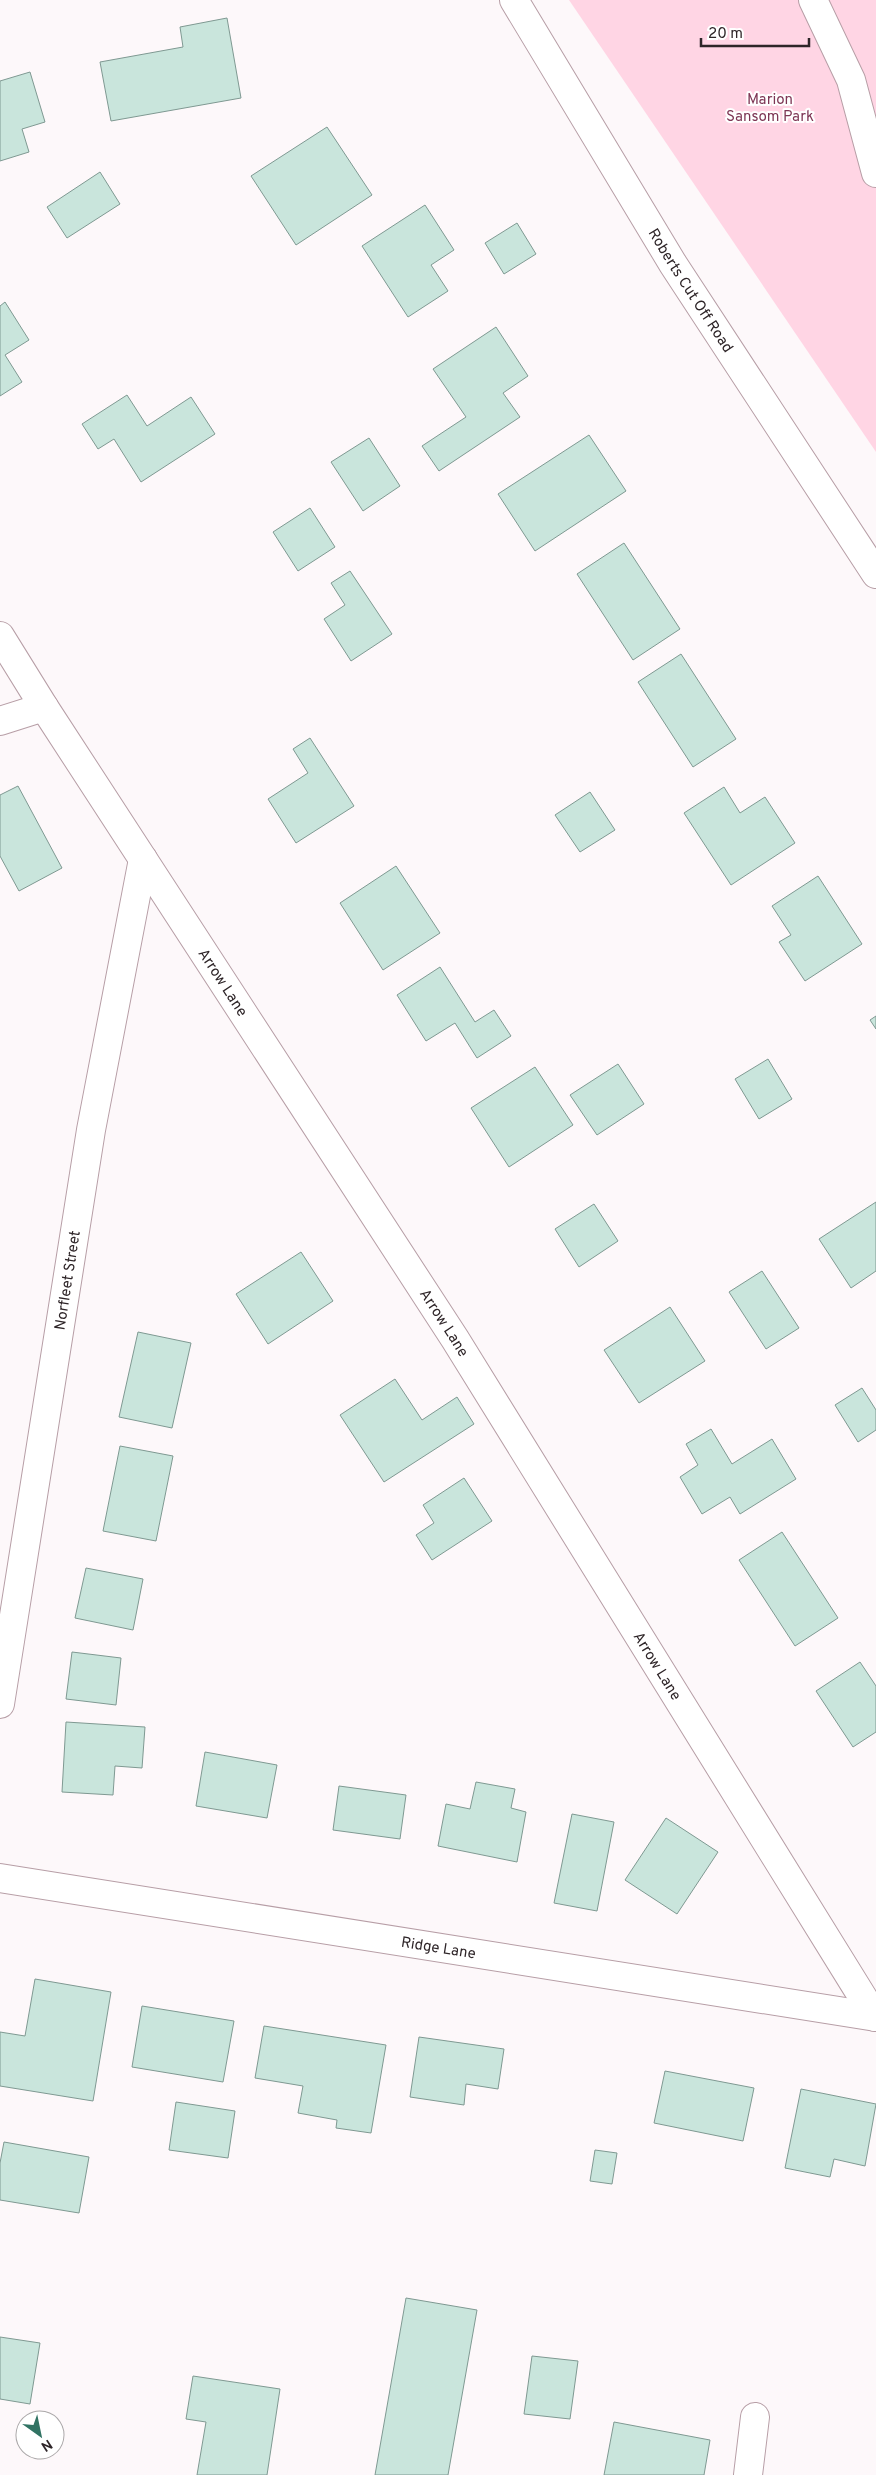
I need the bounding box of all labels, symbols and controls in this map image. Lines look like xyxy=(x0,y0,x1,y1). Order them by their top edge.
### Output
scale bar xyxy=(701,15,808,47)
text: 20 m xyxy=(708,25,743,44)
park label: Marion Sansom Park xyxy=(726,91,814,127)
street label: Roberts Cut Off Road xyxy=(643,226,737,357)
street label: Arrow Lane xyxy=(193,946,251,1021)
street label: Norfleet Street xyxy=(51,1229,86,1332)
street label: Arrow Lane xyxy=(414,1286,472,1361)
street label: Arrow Lane xyxy=(628,1629,685,1705)
street label: Ridge Lane xyxy=(400,1934,477,1964)
north arrow xyxy=(15,2410,65,2460)
text: N xyxy=(37,2435,55,2455)

